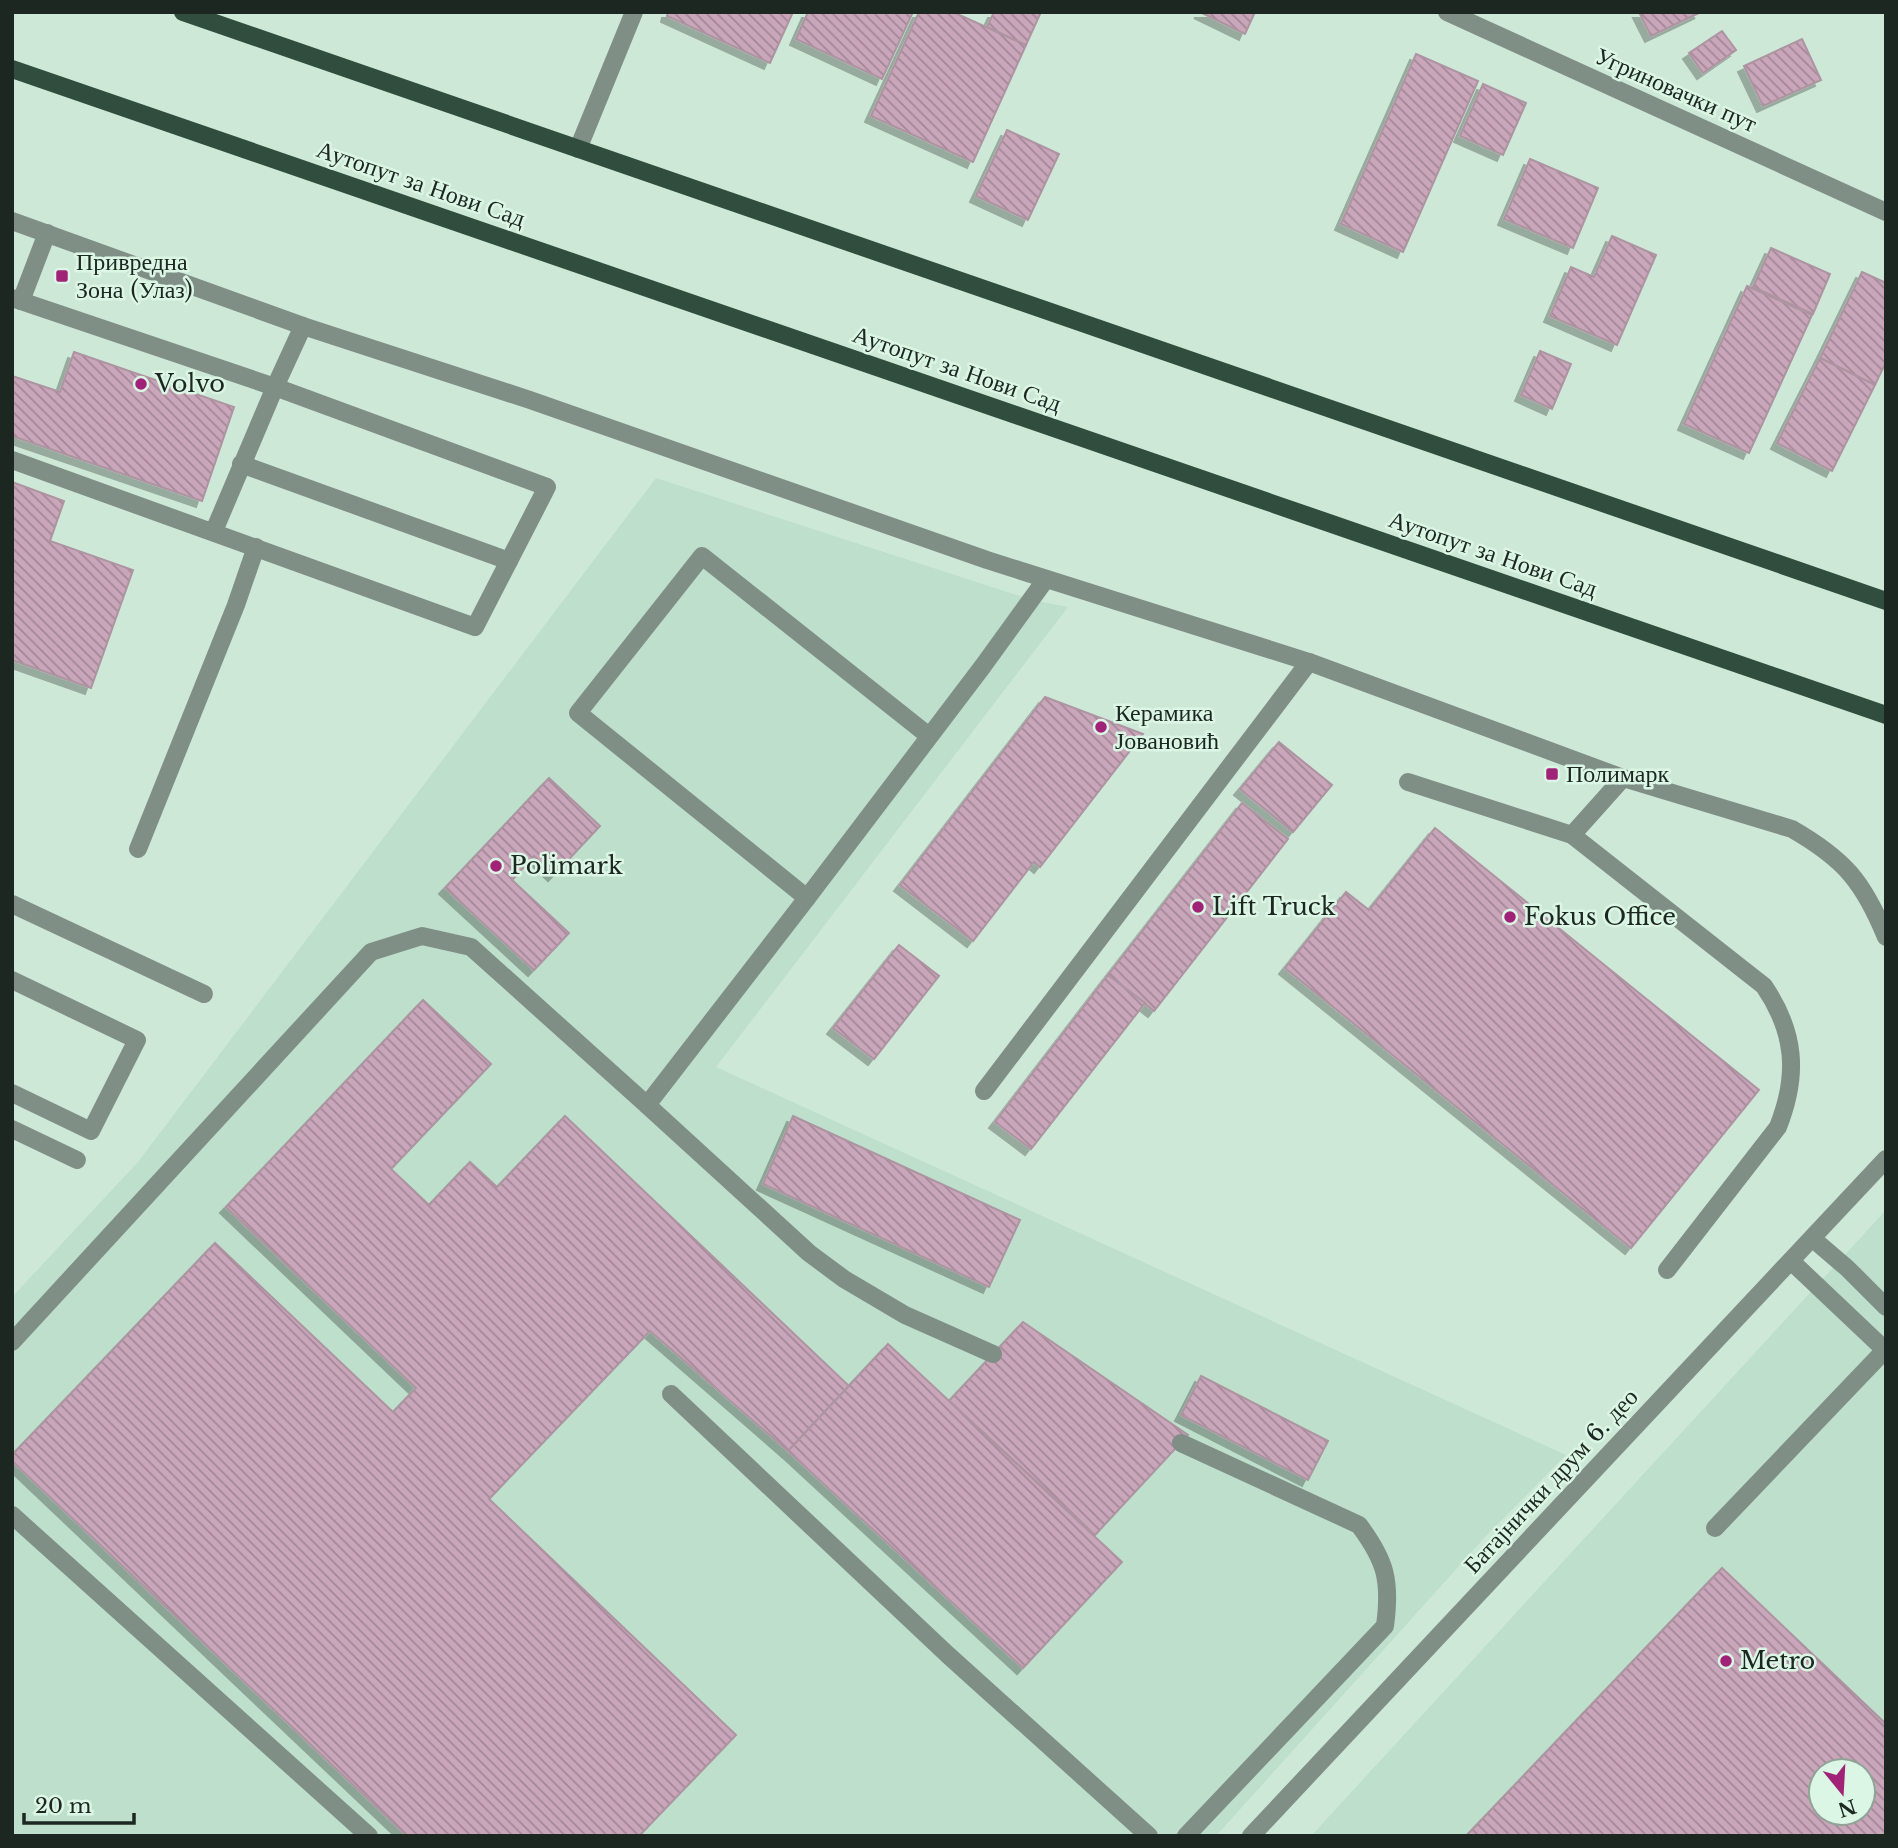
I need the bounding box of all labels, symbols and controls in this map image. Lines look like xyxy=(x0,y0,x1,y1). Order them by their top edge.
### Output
street label: Угриновачки пут xyxy=(1591,41,1762,138)
street label: Аутопут за Нови Сад xyxy=(313,134,529,233)
place label: Привредна Зона (Улаз) xyxy=(76,247,193,304)
marker: Привредна Зона (Улаз) xyxy=(54,268,70,284)
street label: Аутопут за Нови Сад xyxy=(849,319,1065,418)
place label: Volvo xyxy=(154,369,225,398)
marker: Volvo xyxy=(133,376,149,392)
street label: Аутопут за Нови Сад xyxy=(1385,504,1601,603)
place label: Керамика Јовановић xyxy=(1115,698,1219,755)
marker: Керамика Јовановић xyxy=(1093,719,1109,735)
place label: Полимарк xyxy=(1566,759,1670,788)
marker: Полимарк xyxy=(1544,766,1560,782)
place label: Polimark xyxy=(510,851,623,880)
marker: Polimark xyxy=(488,858,504,874)
place label: Lift Truck xyxy=(1212,892,1336,921)
marker: Lift Truck xyxy=(1190,899,1206,915)
place label: Fokus Office xyxy=(1524,902,1676,931)
marker: Fokus Office xyxy=(1502,909,1518,925)
street label: Батајнички друм 6. део xyxy=(1457,1382,1644,1579)
place label: Metro xyxy=(1740,1646,1815,1675)
marker: Metro xyxy=(1718,1653,1734,1669)
north arrow xyxy=(1807,1757,1877,1827)
scale bar xyxy=(24,1782,135,1826)
text: 20 m xyxy=(35,1793,92,1819)
text: N xyxy=(1835,1794,1859,1821)

